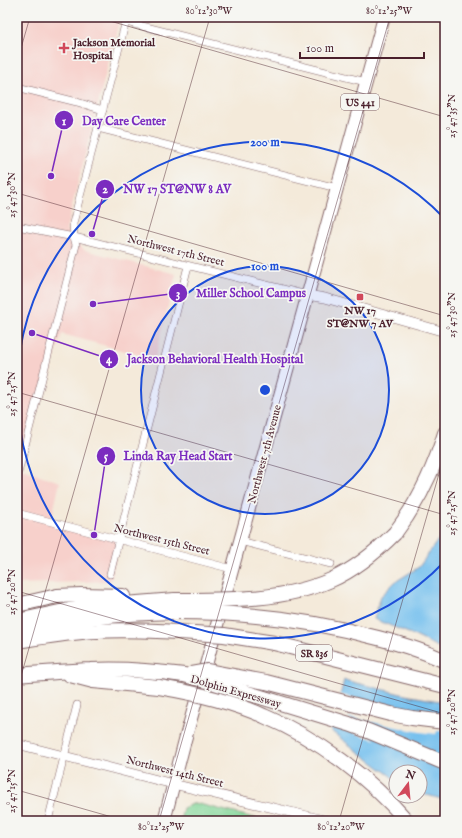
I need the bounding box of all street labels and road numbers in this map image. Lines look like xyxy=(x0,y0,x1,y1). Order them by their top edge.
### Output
road number: US 441 xyxy=(341,94,379,110)
street label: Northwest 17th Street xyxy=(126,232,226,270)
street label: Northwest 7th Avenue xyxy=(245,403,285,505)
street label: Northwest 15th Street xyxy=(112,521,211,559)
road number: SR 836 xyxy=(296,645,332,661)
street label: Dolphin Expressway xyxy=(189,672,283,712)
street label: Northwest 14th Street xyxy=(125,753,225,791)

